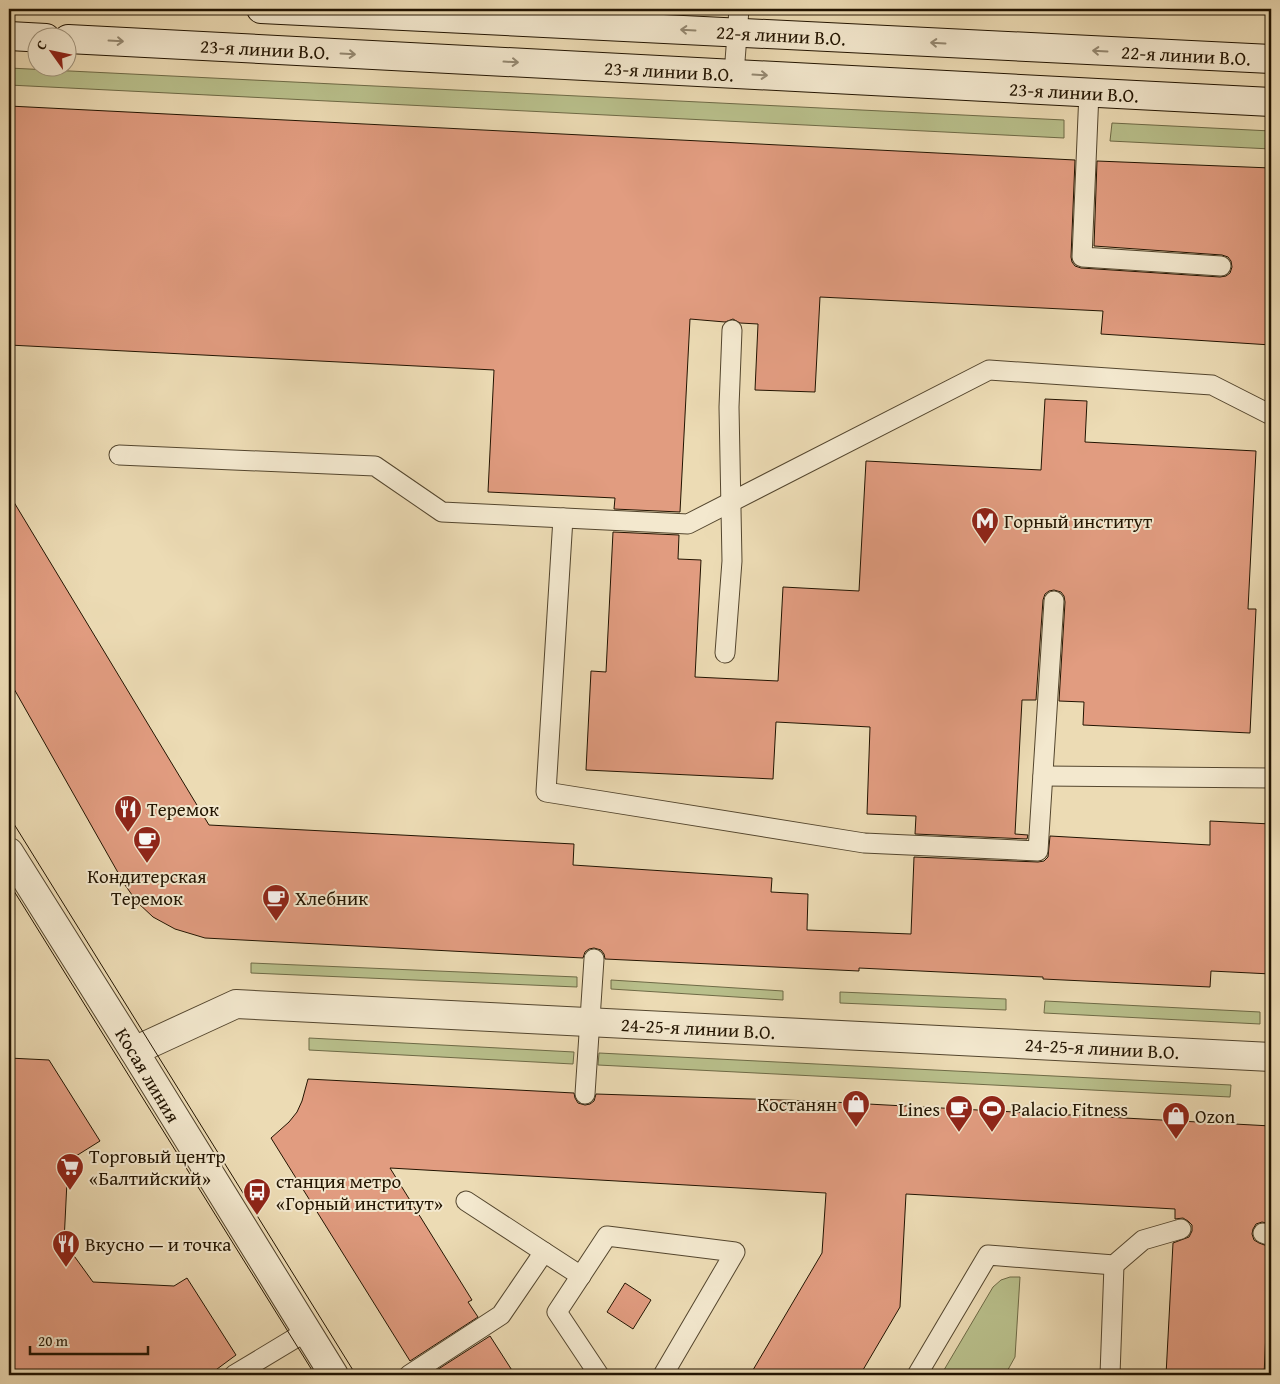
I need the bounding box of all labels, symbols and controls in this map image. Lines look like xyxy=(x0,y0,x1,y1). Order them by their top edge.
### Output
street label: 22-я линии В.О. xyxy=(715,18,847,52)
one-way arrow xyxy=(680,25,696,35)
north arrow xyxy=(28,28,78,78)
street label: 23-я линии В.О. xyxy=(199,32,331,66)
text: С xyxy=(31,36,52,54)
one-way arrow xyxy=(108,37,124,46)
one-way arrow xyxy=(930,38,946,47)
street label: 22-я линии В.О. xyxy=(1120,38,1252,72)
one-way arrow xyxy=(1092,46,1108,55)
one-way arrow xyxy=(340,49,356,58)
street label: 23-я линии В.О. xyxy=(603,54,735,88)
one-way arrow xyxy=(502,58,518,67)
one-way arrow xyxy=(752,71,768,80)
street label: 23-я линии В.О. xyxy=(1008,75,1140,109)
metro station icon: Горный институт xyxy=(970,506,1000,545)
place label: Горный институт xyxy=(1004,507,1153,535)
restaurant icon: Теремок xyxy=(113,794,143,833)
place label: Теремок xyxy=(147,795,219,823)
cafe icon: Кондитерская Теремок xyxy=(132,825,162,864)
place label: Кондитерская Теремок xyxy=(87,862,207,912)
cafe icon: Хлебник xyxy=(261,883,291,922)
place label: Хлебник xyxy=(295,884,368,912)
street label: 24-25-я линии В.О. xyxy=(620,1010,776,1046)
street label: Косая линия xyxy=(109,1022,188,1128)
street label: 24-25-я линии В.О. xyxy=(1024,1030,1180,1066)
shop icon: Костанян xyxy=(841,1089,871,1128)
place label: Костанян xyxy=(757,1090,837,1118)
cafe icon: Lines xyxy=(944,1094,974,1133)
sports icon: Palacio Fitness xyxy=(977,1094,1007,1133)
place label: Lines xyxy=(898,1095,940,1123)
place label: Palacio Fitness xyxy=(1011,1095,1128,1123)
shop icon: Ozon xyxy=(1161,1101,1191,1140)
place label: Ozon xyxy=(1195,1102,1236,1130)
place label: Торговый центр «Балтийский» xyxy=(89,1142,226,1192)
supermarket icon: Торговый центр «Балтийский» xyxy=(55,1152,85,1191)
place label: станция метро «Горный институт» xyxy=(276,1167,443,1217)
bus stop icon: станция метро «Горный институт» xyxy=(242,1177,272,1216)
restaurant icon: Вкусно — и точка xyxy=(51,1229,81,1268)
place label: Вкусно — и точка xyxy=(85,1230,231,1258)
scale bar xyxy=(30,1324,148,1356)
text: 20 m xyxy=(38,1330,69,1351)

